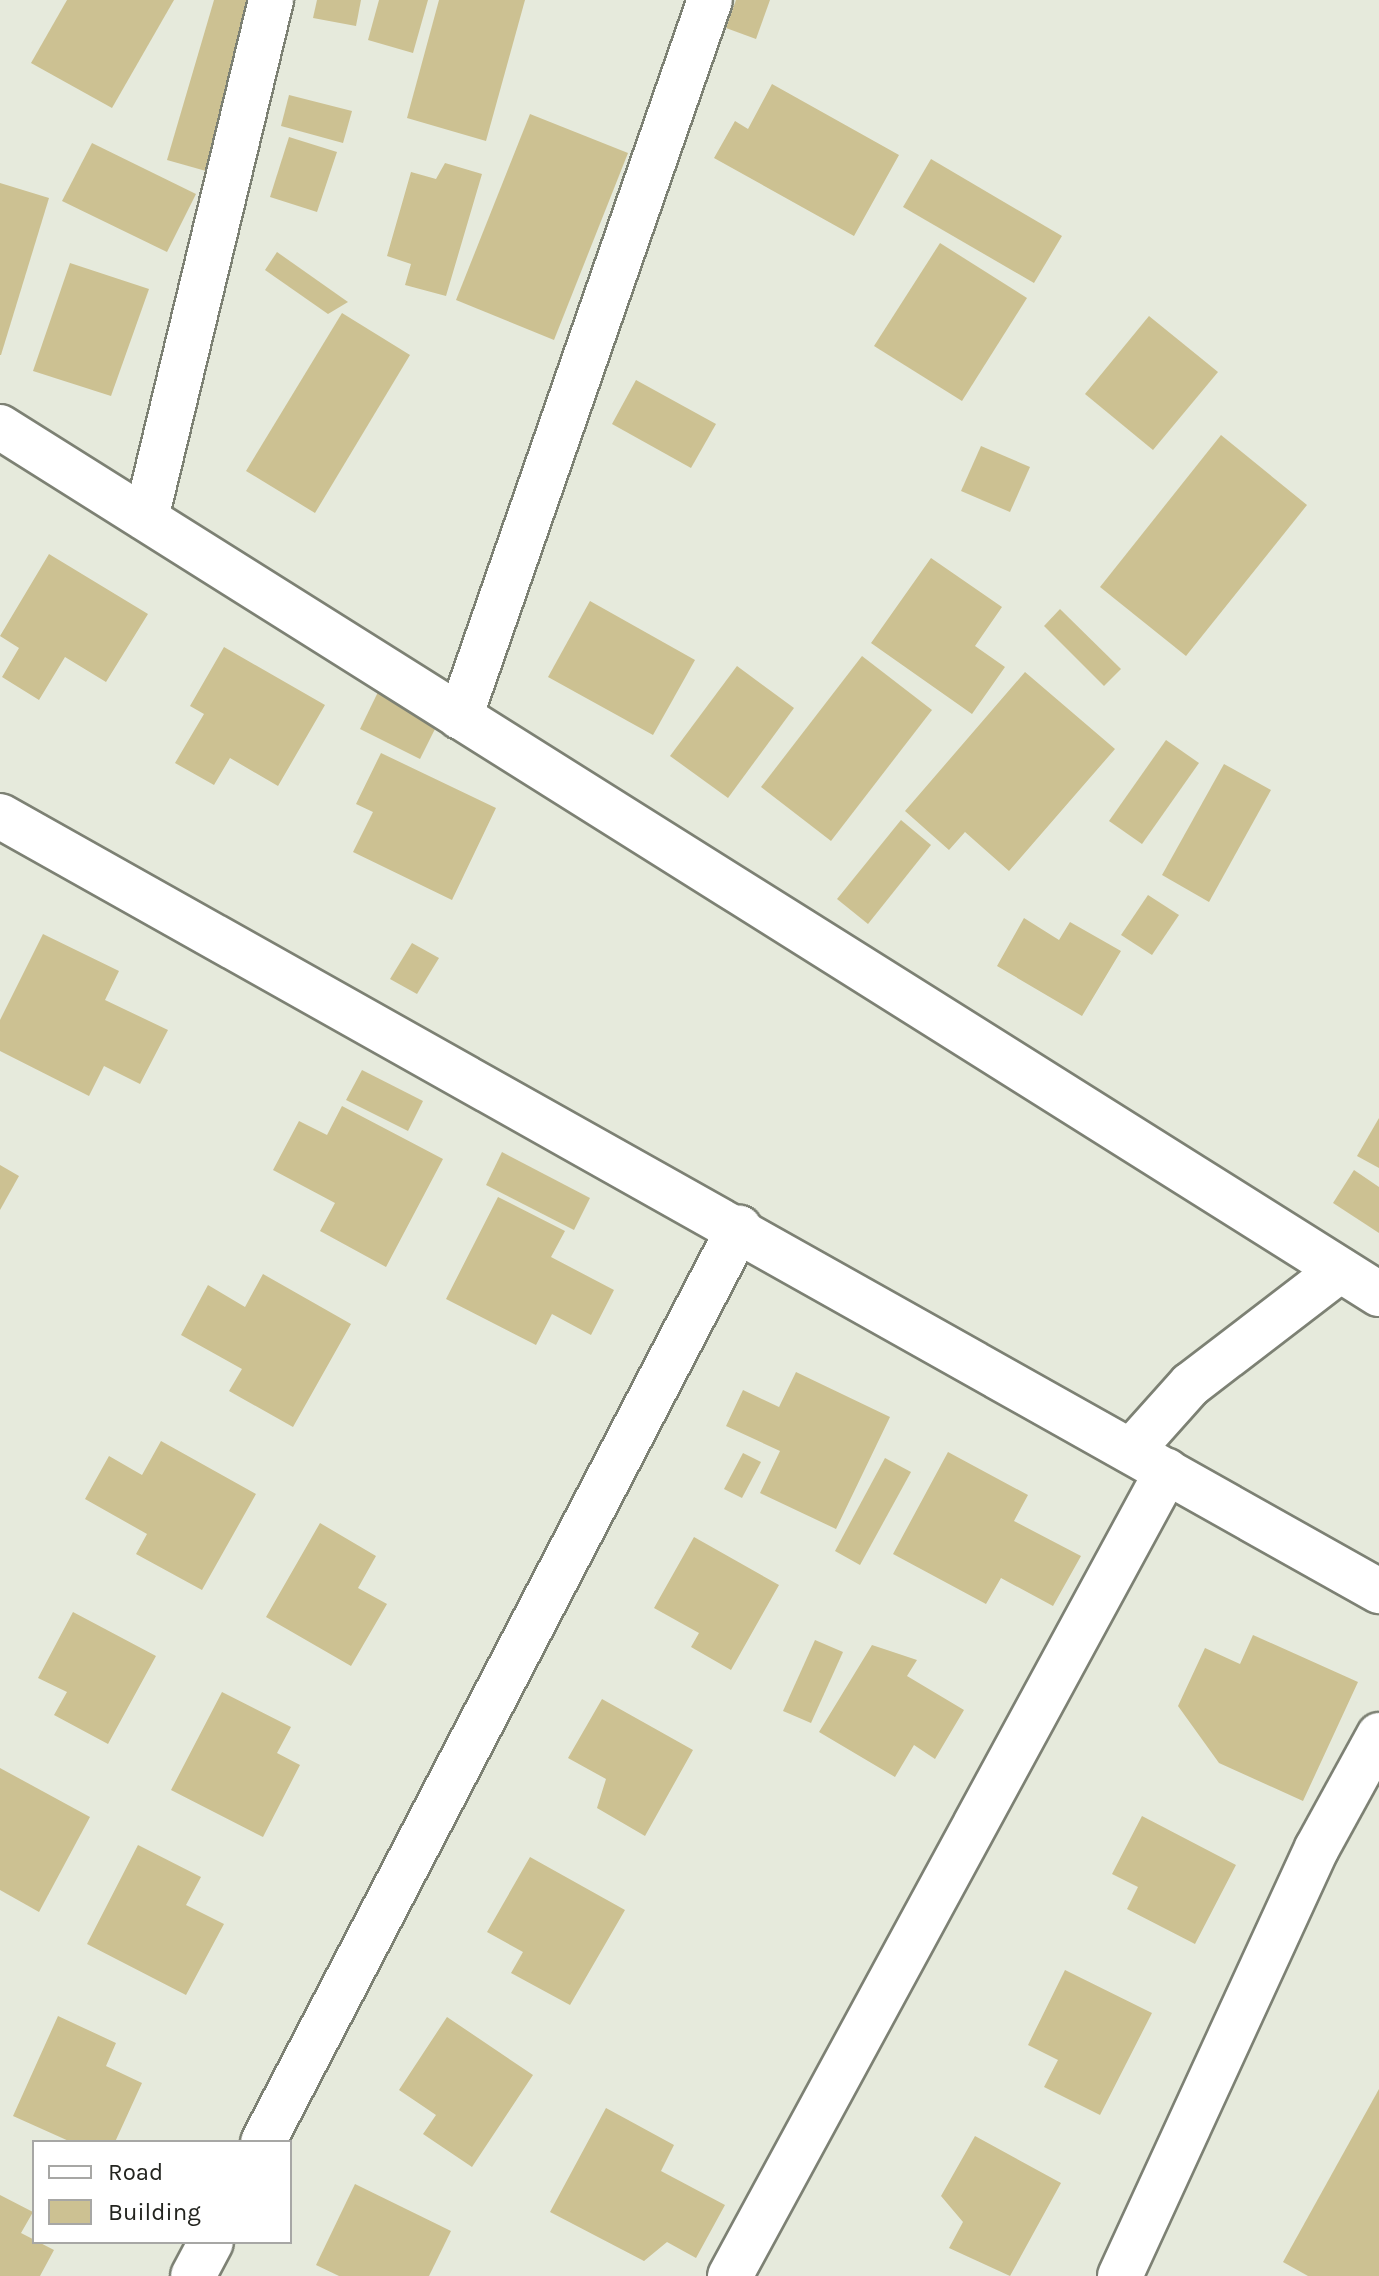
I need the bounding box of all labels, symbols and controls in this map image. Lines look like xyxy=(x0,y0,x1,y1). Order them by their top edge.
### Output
legend xyxy=(32,2140,292,2244)
text: Road xyxy=(108,2158,163,2186)
text: Building xyxy=(108,2198,201,2226)

